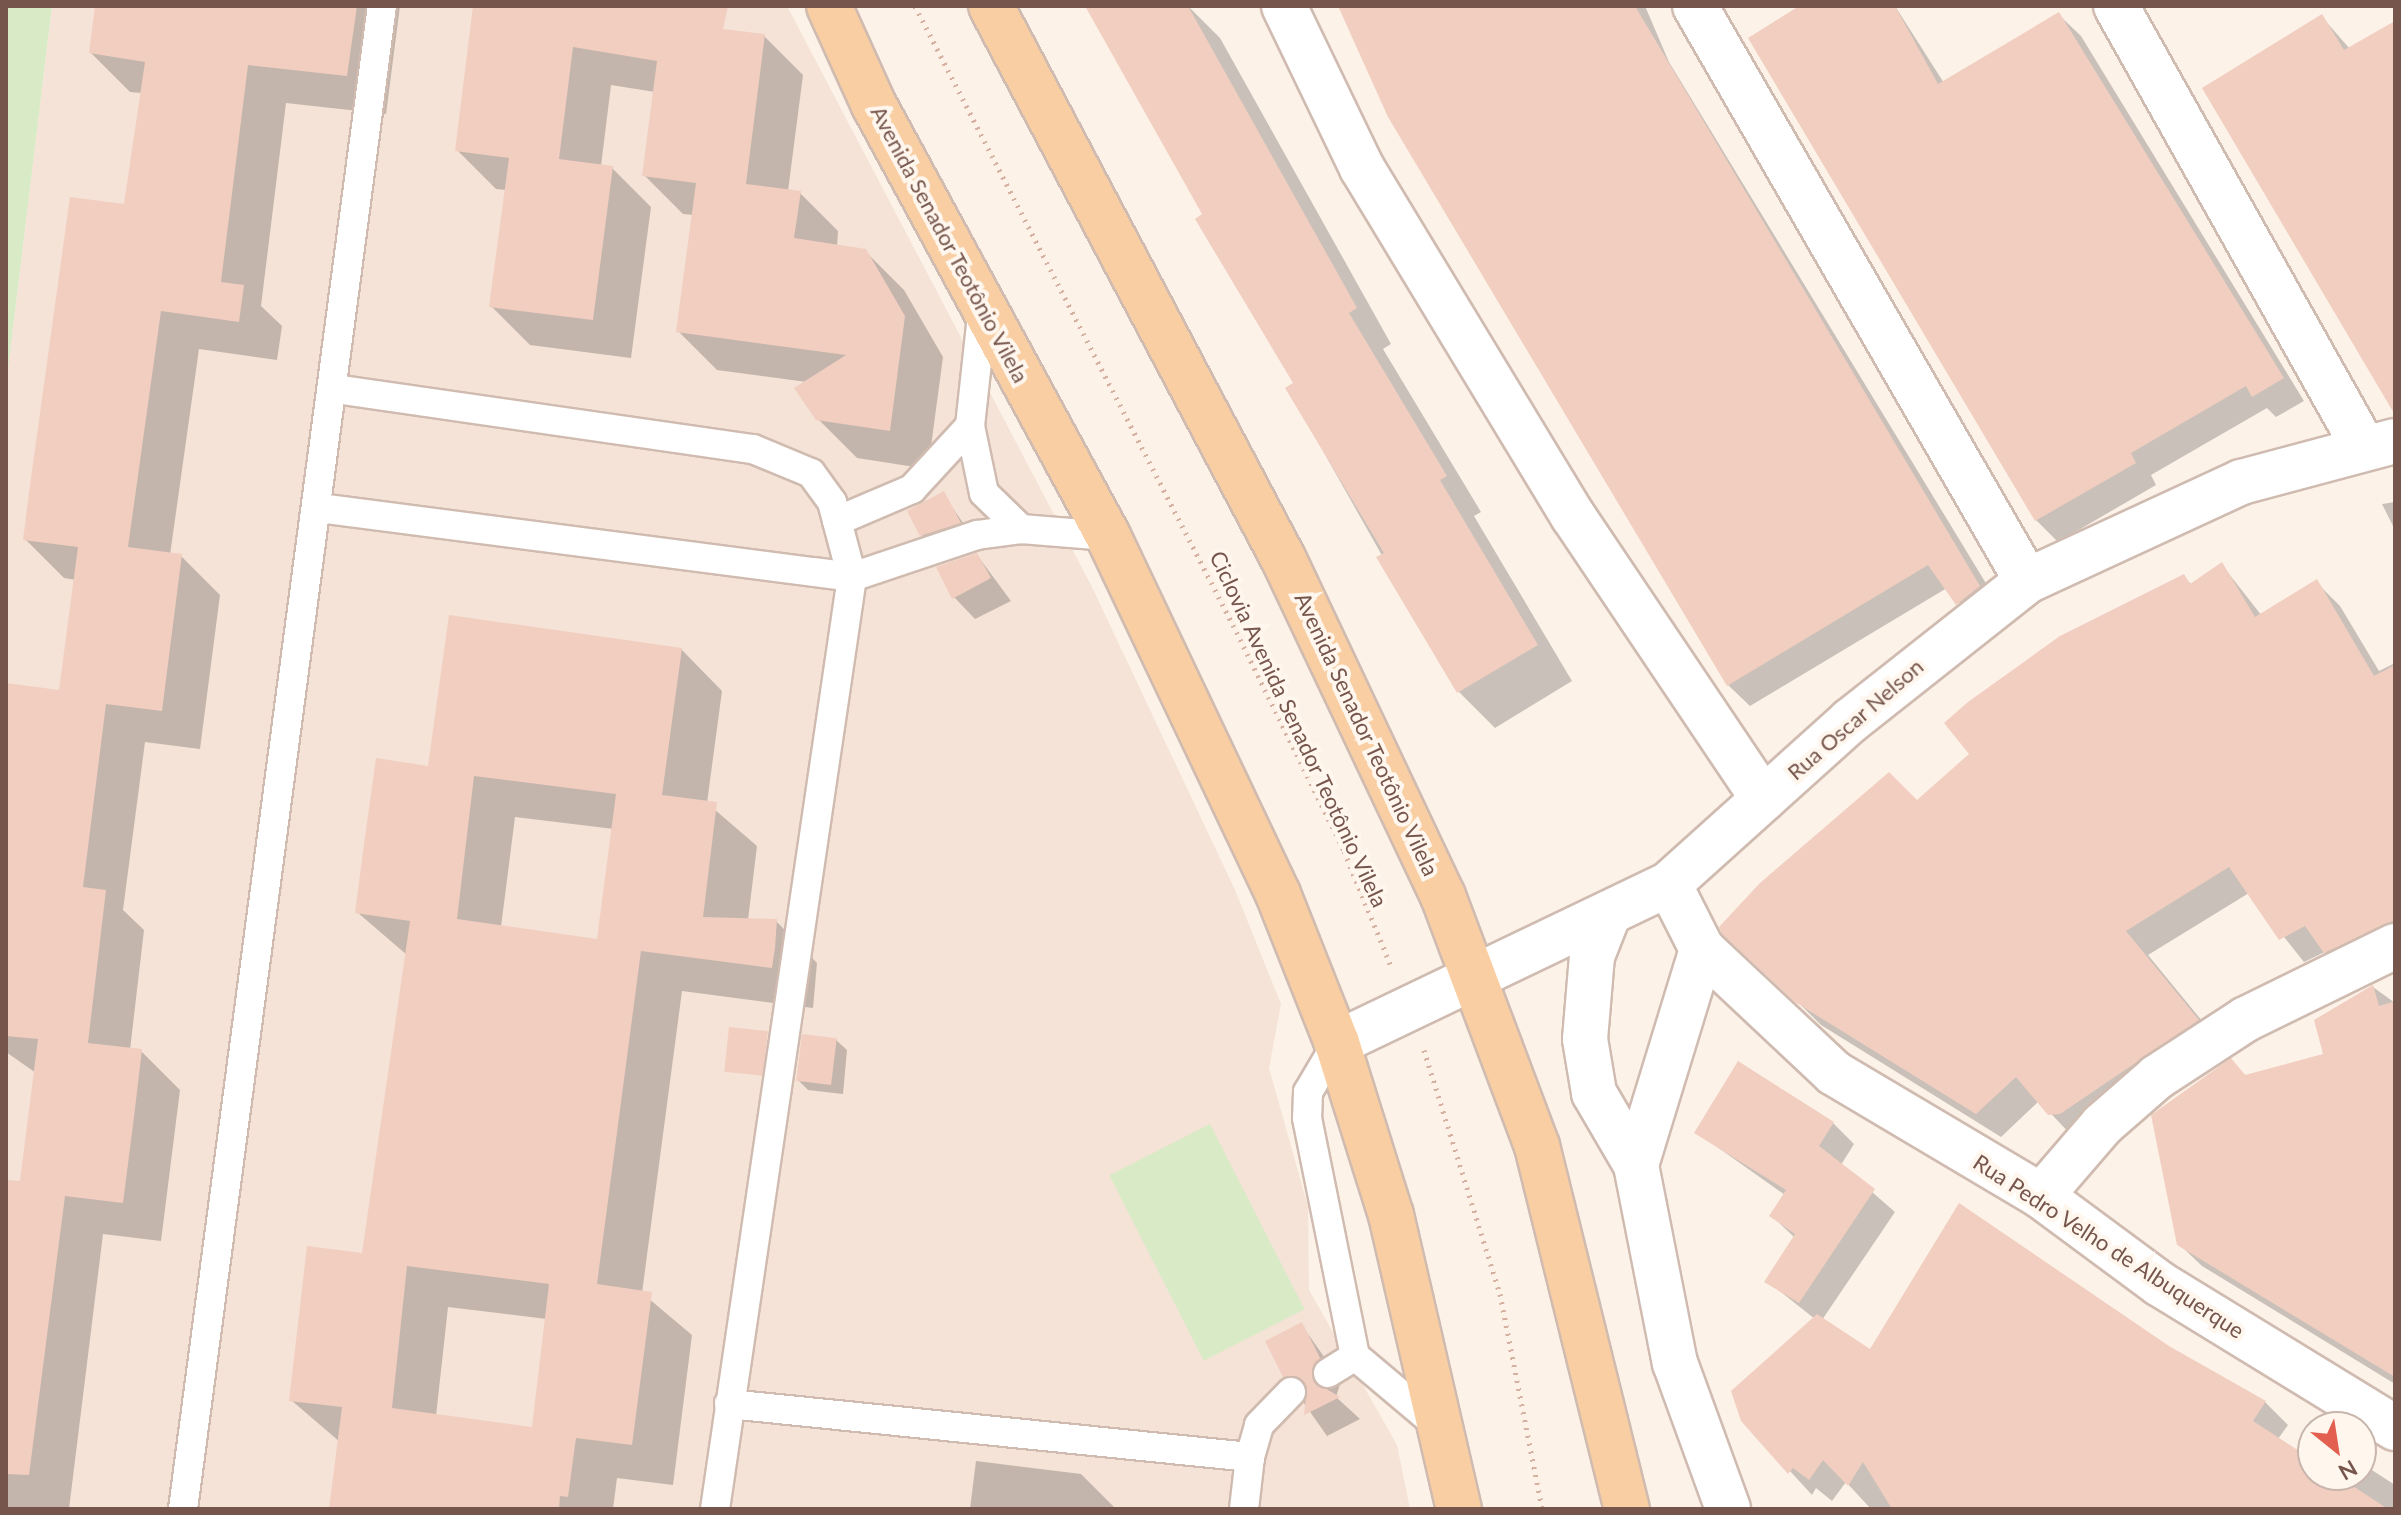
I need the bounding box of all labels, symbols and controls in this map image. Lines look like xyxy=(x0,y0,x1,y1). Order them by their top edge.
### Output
street label: Avenida Senador Teotônio Vilela xyxy=(865,100,1035,388)
street label: Ciclovia Avenida Senador Teotônio Vilela xyxy=(1204,546,1394,912)
street label: Avenida Senador Teotônio Vilela xyxy=(1289,587,1445,881)
street label: Rua Oscar Nelson xyxy=(1782,653,1928,785)
street label: Rua Pedro Velho de Albuquerque xyxy=(1968,1148,2250,1344)
north arrow xyxy=(2297,1411,2377,1491)
text: N xyxy=(2334,1455,2362,1486)

